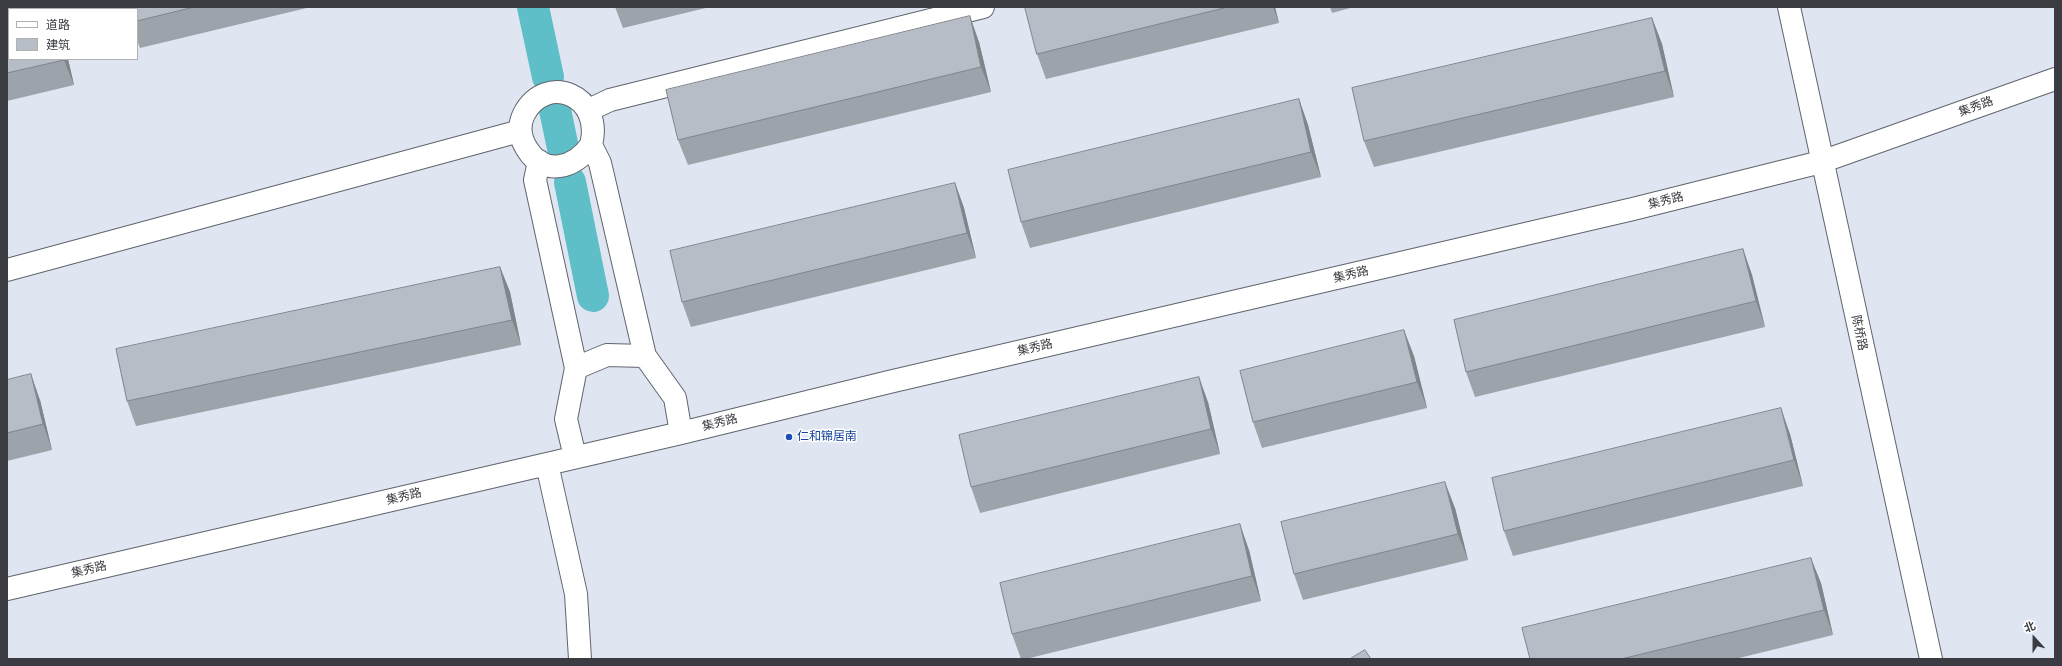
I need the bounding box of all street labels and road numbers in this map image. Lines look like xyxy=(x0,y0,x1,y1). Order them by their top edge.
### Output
street label: 集秀路 xyxy=(1957,94,1995,120)
street label: 集秀路 xyxy=(1647,190,1685,212)
street label: 集秀路 xyxy=(1332,264,1370,286)
street label: 陈桥路 xyxy=(1848,314,1870,352)
street label: 集秀路 xyxy=(1016,337,1054,359)
street label: 集秀路 xyxy=(701,412,739,434)
street label: 集秀路 xyxy=(385,486,423,508)
street label: 集秀路 xyxy=(70,559,108,581)

